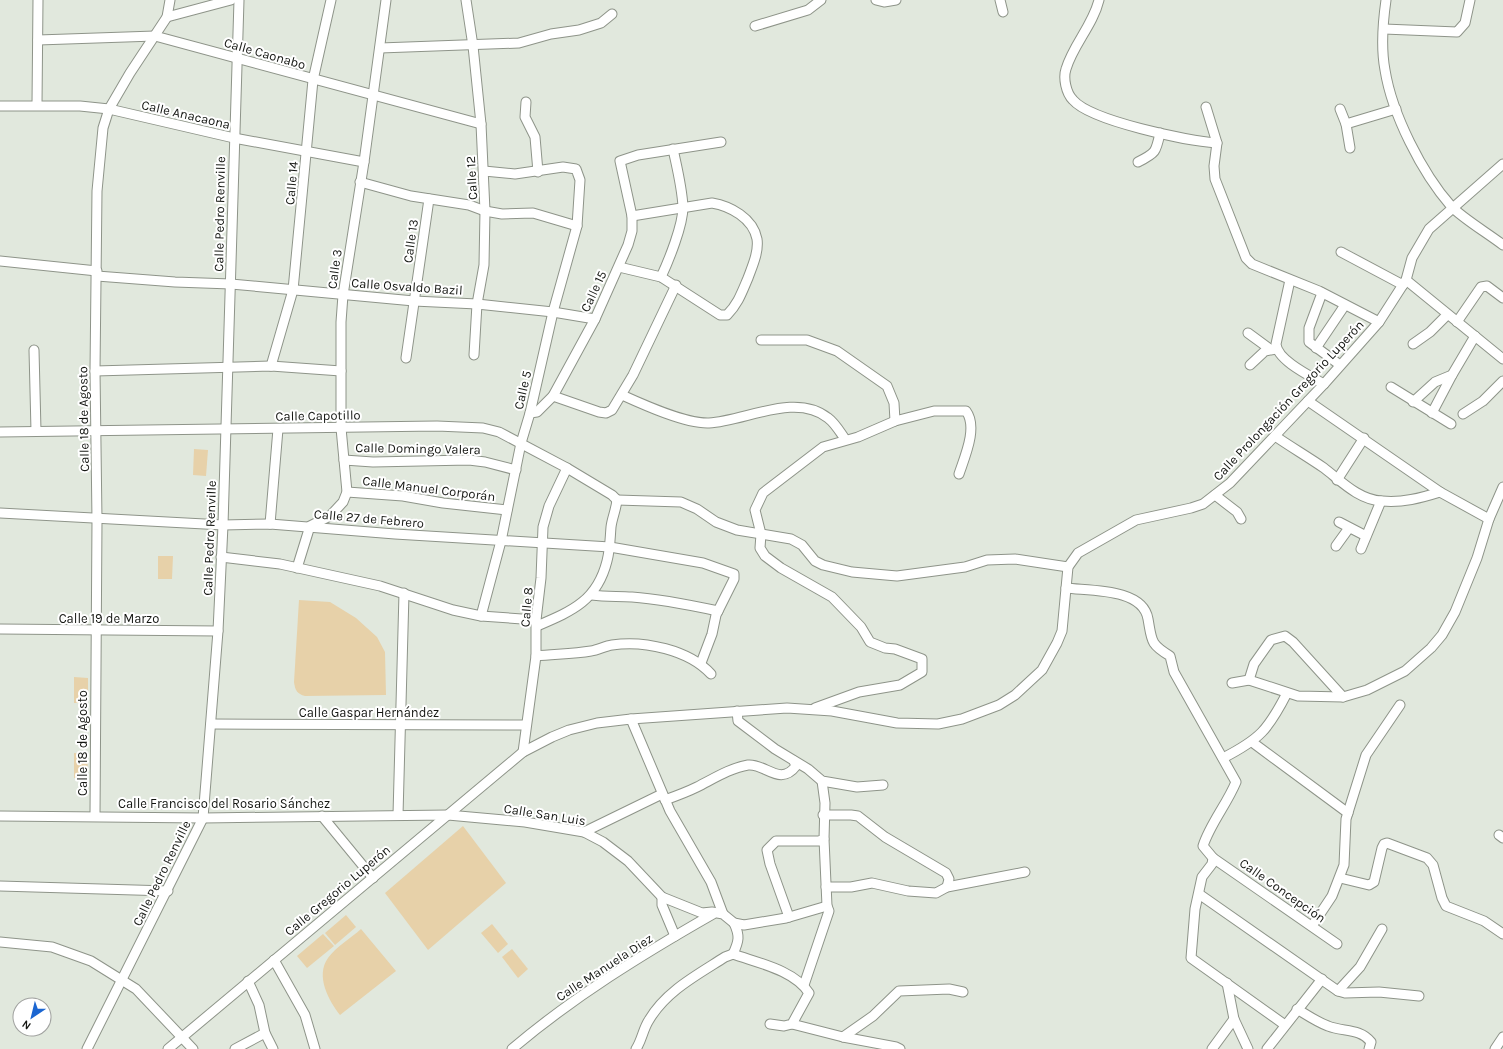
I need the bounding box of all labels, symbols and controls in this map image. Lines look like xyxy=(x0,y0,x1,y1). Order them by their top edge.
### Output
street label: Calle Caonabo xyxy=(222,35,307,72)
street label: Calle Anacaona xyxy=(140,97,232,132)
street label: Calle Pedro Renville xyxy=(211,156,228,272)
street label: Calle 12 xyxy=(463,156,480,200)
street label: Calle 14 xyxy=(282,161,301,205)
street label: Calle 13 xyxy=(400,218,421,264)
street label: Calle 3 xyxy=(324,248,345,290)
street label: Calle 15 xyxy=(577,268,610,314)
street label: Calle Osvaldo Bazil xyxy=(351,275,463,298)
street label: Calle Prolongación Gregorio Luperón xyxy=(1210,317,1367,484)
street label: Calle 18 de Agosto xyxy=(75,366,92,472)
street label: Calle 5 xyxy=(511,369,534,411)
street label: Calle Capotillo xyxy=(275,407,361,424)
street label: Calle Domingo Valera xyxy=(355,440,481,457)
street label: Calle Manuel Corporán xyxy=(362,473,496,504)
street label: Calle Pedro Renville xyxy=(200,480,219,596)
street label: Calle 27 de Febrero xyxy=(313,506,425,531)
street label: Calle 8 xyxy=(517,586,536,628)
street label: Calle 19 de Marzo xyxy=(59,611,159,626)
street label: Calle 18 de Agosto xyxy=(75,690,90,796)
street label: Calle Gaspar Hernández xyxy=(299,705,439,720)
street label: Calle Francisco del Rosario Sánchez xyxy=(118,796,330,811)
street label: Calle San Luis xyxy=(503,801,587,828)
street label: Calle Pedro Renville xyxy=(129,818,194,928)
street label: Calle Gregorio Luperón xyxy=(282,842,393,939)
street label: Calle Concepción xyxy=(1237,855,1329,926)
street label: Calle Manuela Diez xyxy=(553,931,655,1004)
north arrow xyxy=(12,997,52,1037)
text: N xyxy=(20,1017,34,1032)

